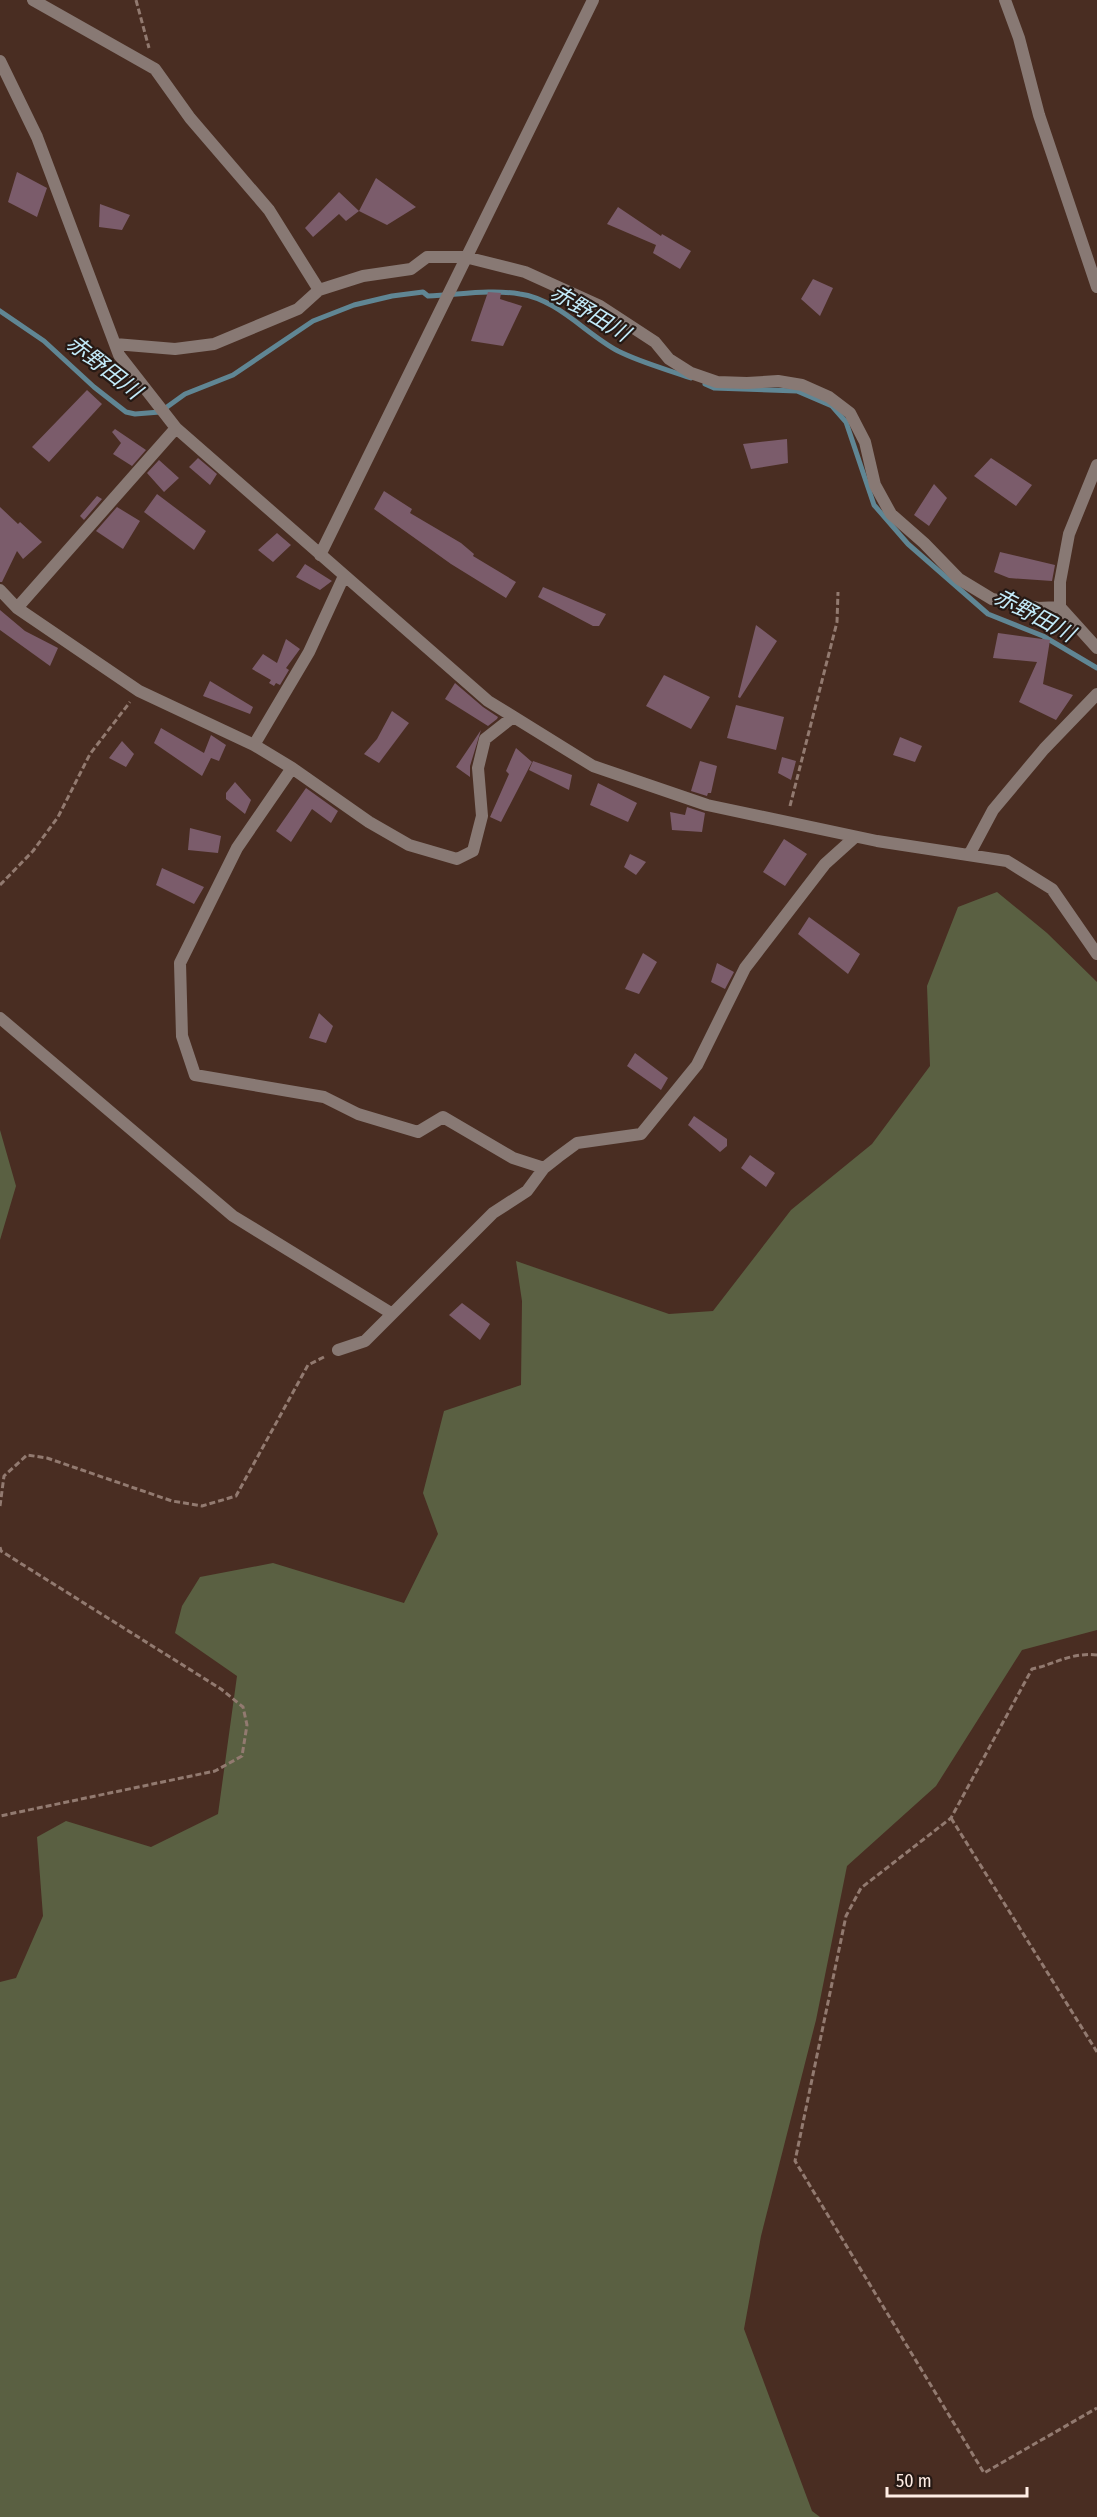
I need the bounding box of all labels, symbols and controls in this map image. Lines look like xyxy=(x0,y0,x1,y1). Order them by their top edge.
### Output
water label: 赤野田川 xyxy=(545,279,636,348)
water label: 赤野田川 xyxy=(61,329,149,406)
water label: 赤野田川 xyxy=(989,582,1081,649)
scale bar xyxy=(887,2460,1026,2498)
text: 50 m xyxy=(896,2470,932,2492)

